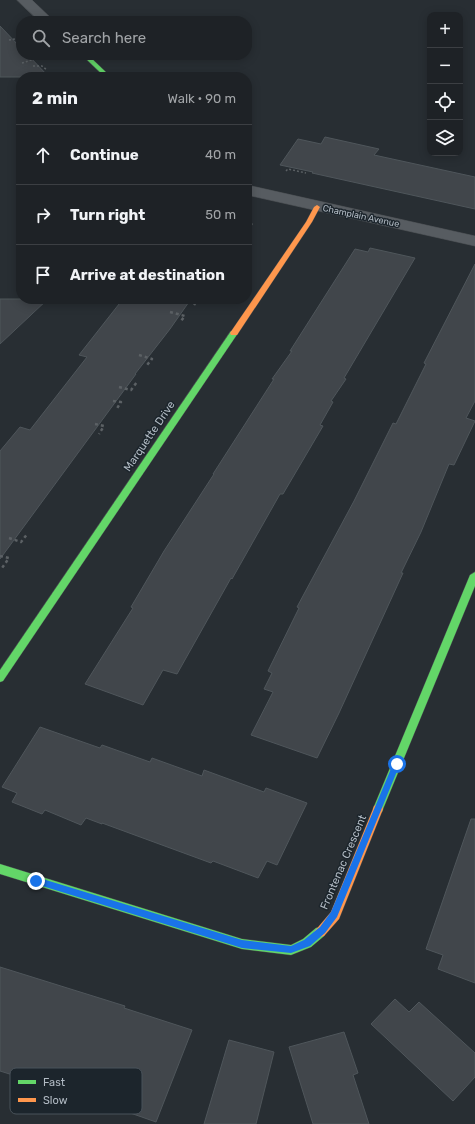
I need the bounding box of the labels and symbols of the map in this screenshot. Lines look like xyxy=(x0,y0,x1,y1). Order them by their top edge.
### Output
street label: Champlain Avenue xyxy=(322,203,400,229)
street label: Marquette Drive xyxy=(121,399,178,474)
route start xyxy=(388,755,406,773)
street label: Frontenac Crescent xyxy=(318,812,370,911)
route end xyxy=(27,872,45,890)
legend xyxy=(10,1068,142,1114)
text: Fast xyxy=(43,1076,66,1089)
text: Slow xyxy=(43,1094,68,1107)

